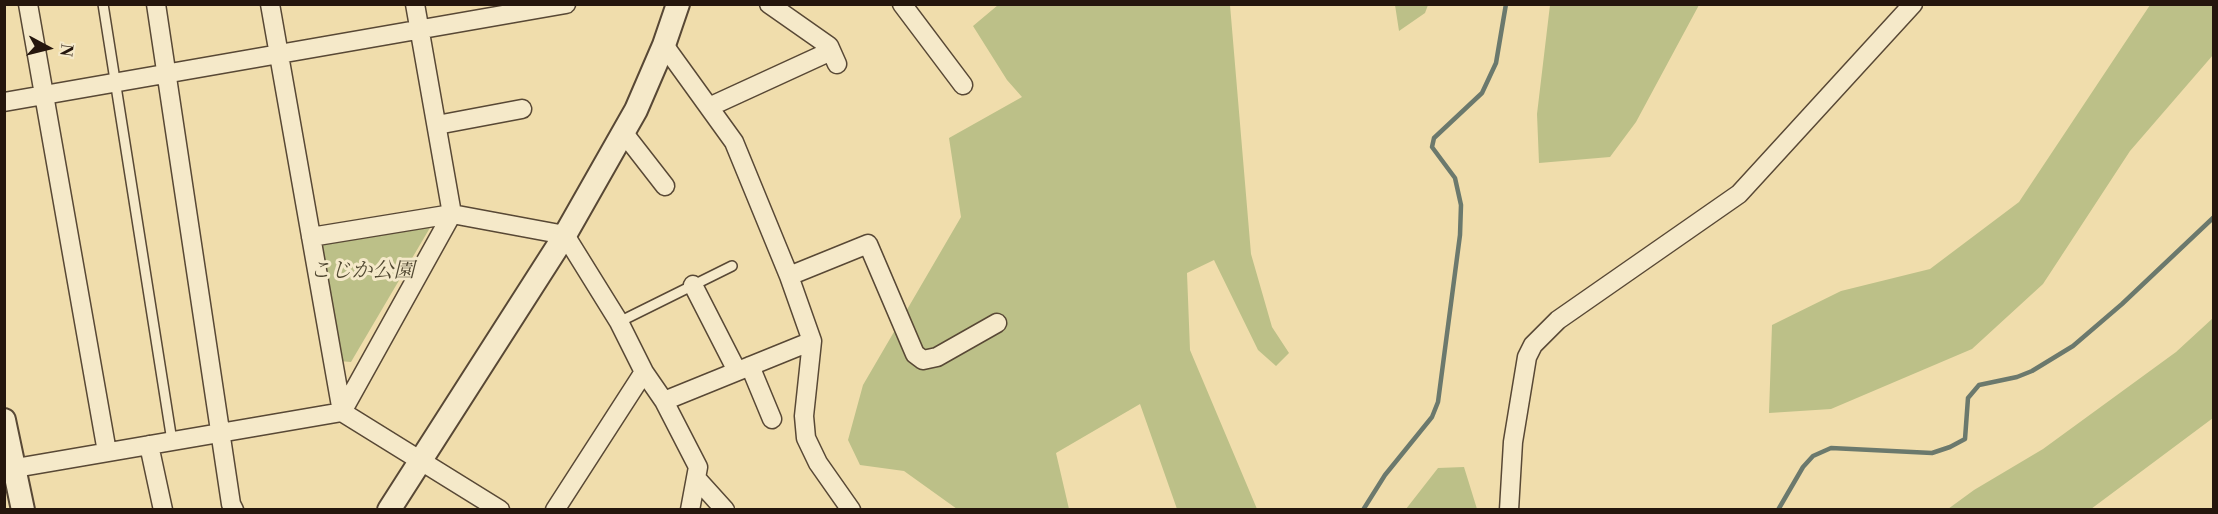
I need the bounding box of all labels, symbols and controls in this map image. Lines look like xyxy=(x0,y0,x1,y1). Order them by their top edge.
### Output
north arrow xyxy=(18,18,78,78)
text: N xyxy=(55,43,77,58)
park label: こじか公園 xyxy=(310,259,414,285)

